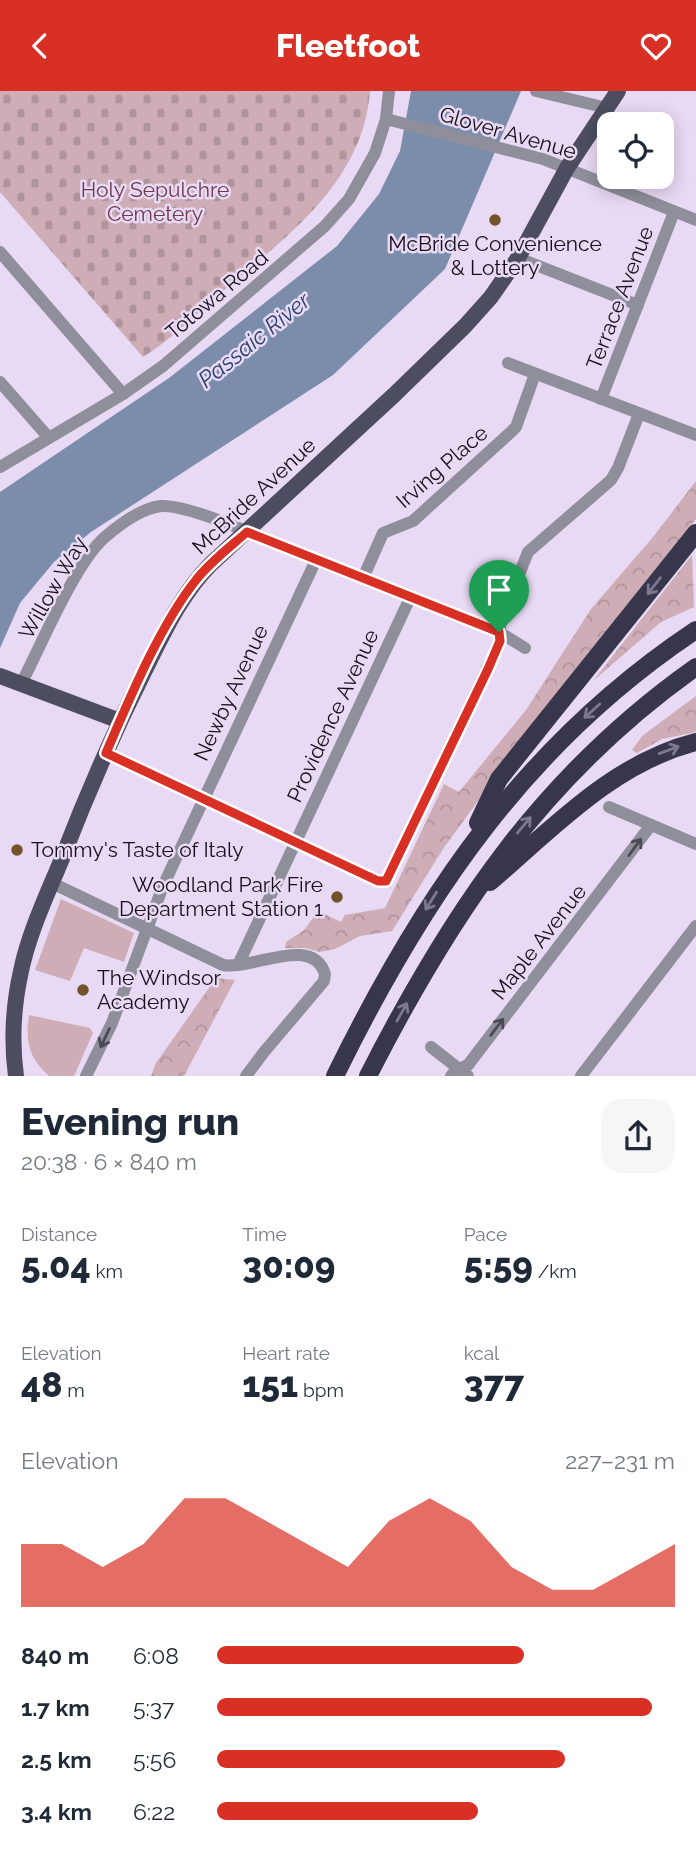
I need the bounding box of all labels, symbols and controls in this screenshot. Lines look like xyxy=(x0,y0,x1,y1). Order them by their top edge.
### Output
icon: back xyxy=(21,27,59,65)
text: Fleetfoot xyxy=(276,27,420,64)
icon: heart xyxy=(637,27,675,65)
street label: Glover Avenue xyxy=(437,101,579,164)
map controls xyxy=(597,112,674,189)
button: locate xyxy=(597,112,674,189)
park label: Holy Sepulchre Cemetery xyxy=(81,177,229,226)
marker: McBride Convenience & Lottery xyxy=(487,212,503,228)
street label: Terrace Avenue xyxy=(581,223,658,373)
place label: McBride Convenience & Lottery xyxy=(388,231,602,280)
street label: Totowa Road xyxy=(160,245,273,345)
water label: Passaic River xyxy=(192,286,316,393)
street label: Irving Place xyxy=(391,420,492,513)
street label: McBride Avenue xyxy=(187,432,321,559)
street label: Willow Way xyxy=(13,532,92,644)
pin xyxy=(469,560,529,632)
icon: arrive xyxy=(480,571,518,609)
one-way arrow xyxy=(646,577,661,595)
street label: Newby Avenue xyxy=(188,621,273,765)
street label: Providence Avenue xyxy=(282,625,384,806)
one-way arrow xyxy=(583,703,601,719)
one-way arrow xyxy=(658,743,680,755)
one-way arrow xyxy=(516,817,532,835)
place label: Tommy's Taste of Italy xyxy=(31,837,244,862)
one-way arrow xyxy=(628,838,643,857)
marker: Tommy's Taste of Italy xyxy=(9,842,25,858)
place label: Woodland Park Fire Department Station 1 xyxy=(119,872,323,921)
street label: Maple Avenue xyxy=(486,879,591,1004)
marker: Woodland Park Fire Department Station 1 xyxy=(329,889,345,905)
one-way arrow xyxy=(424,891,438,911)
place label: The Windsor Academy xyxy=(97,965,221,1014)
marker: The Windsor Academy xyxy=(75,982,91,998)
one-way arrow xyxy=(396,1002,409,1023)
one-way arrow xyxy=(489,1019,504,1037)
one-way arrow xyxy=(97,1027,111,1048)
text: Evening run xyxy=(21,1099,239,1144)
button: share xyxy=(601,1099,675,1173)
text: 20:38 · 6 × 840 m xyxy=(21,1148,197,1175)
text: Distance xyxy=(21,1223,97,1245)
text: Time xyxy=(242,1223,287,1245)
text: Pace xyxy=(464,1223,507,1245)
text: 5.04 xyxy=(21,1245,91,1286)
text: 30:09 xyxy=(242,1245,335,1286)
text: 5:59 xyxy=(464,1245,533,1286)
text: km xyxy=(91,1260,123,1282)
text: /km xyxy=(533,1260,577,1282)
text: Elevation xyxy=(21,1342,102,1364)
text: Heart rate xyxy=(242,1342,330,1364)
text: kcal xyxy=(464,1342,499,1364)
text: 48 xyxy=(21,1364,62,1405)
text: 151 xyxy=(242,1364,298,1405)
text: 377 xyxy=(464,1364,524,1405)
text: m xyxy=(62,1379,85,1401)
text: bpm xyxy=(298,1379,344,1401)
text: Elevation xyxy=(21,1447,119,1474)
text: 227–231 m xyxy=(565,1447,675,1474)
text: 840 m xyxy=(21,1642,89,1669)
text: 6:08 xyxy=(133,1642,179,1669)
text: 1.7 km xyxy=(21,1694,90,1721)
text: 5:37 xyxy=(133,1694,174,1721)
text: 2.5 km xyxy=(21,1746,92,1773)
text: 5:56 xyxy=(133,1746,176,1773)
text: 3.4 km xyxy=(21,1798,92,1825)
text: 6:22 xyxy=(133,1798,175,1825)

